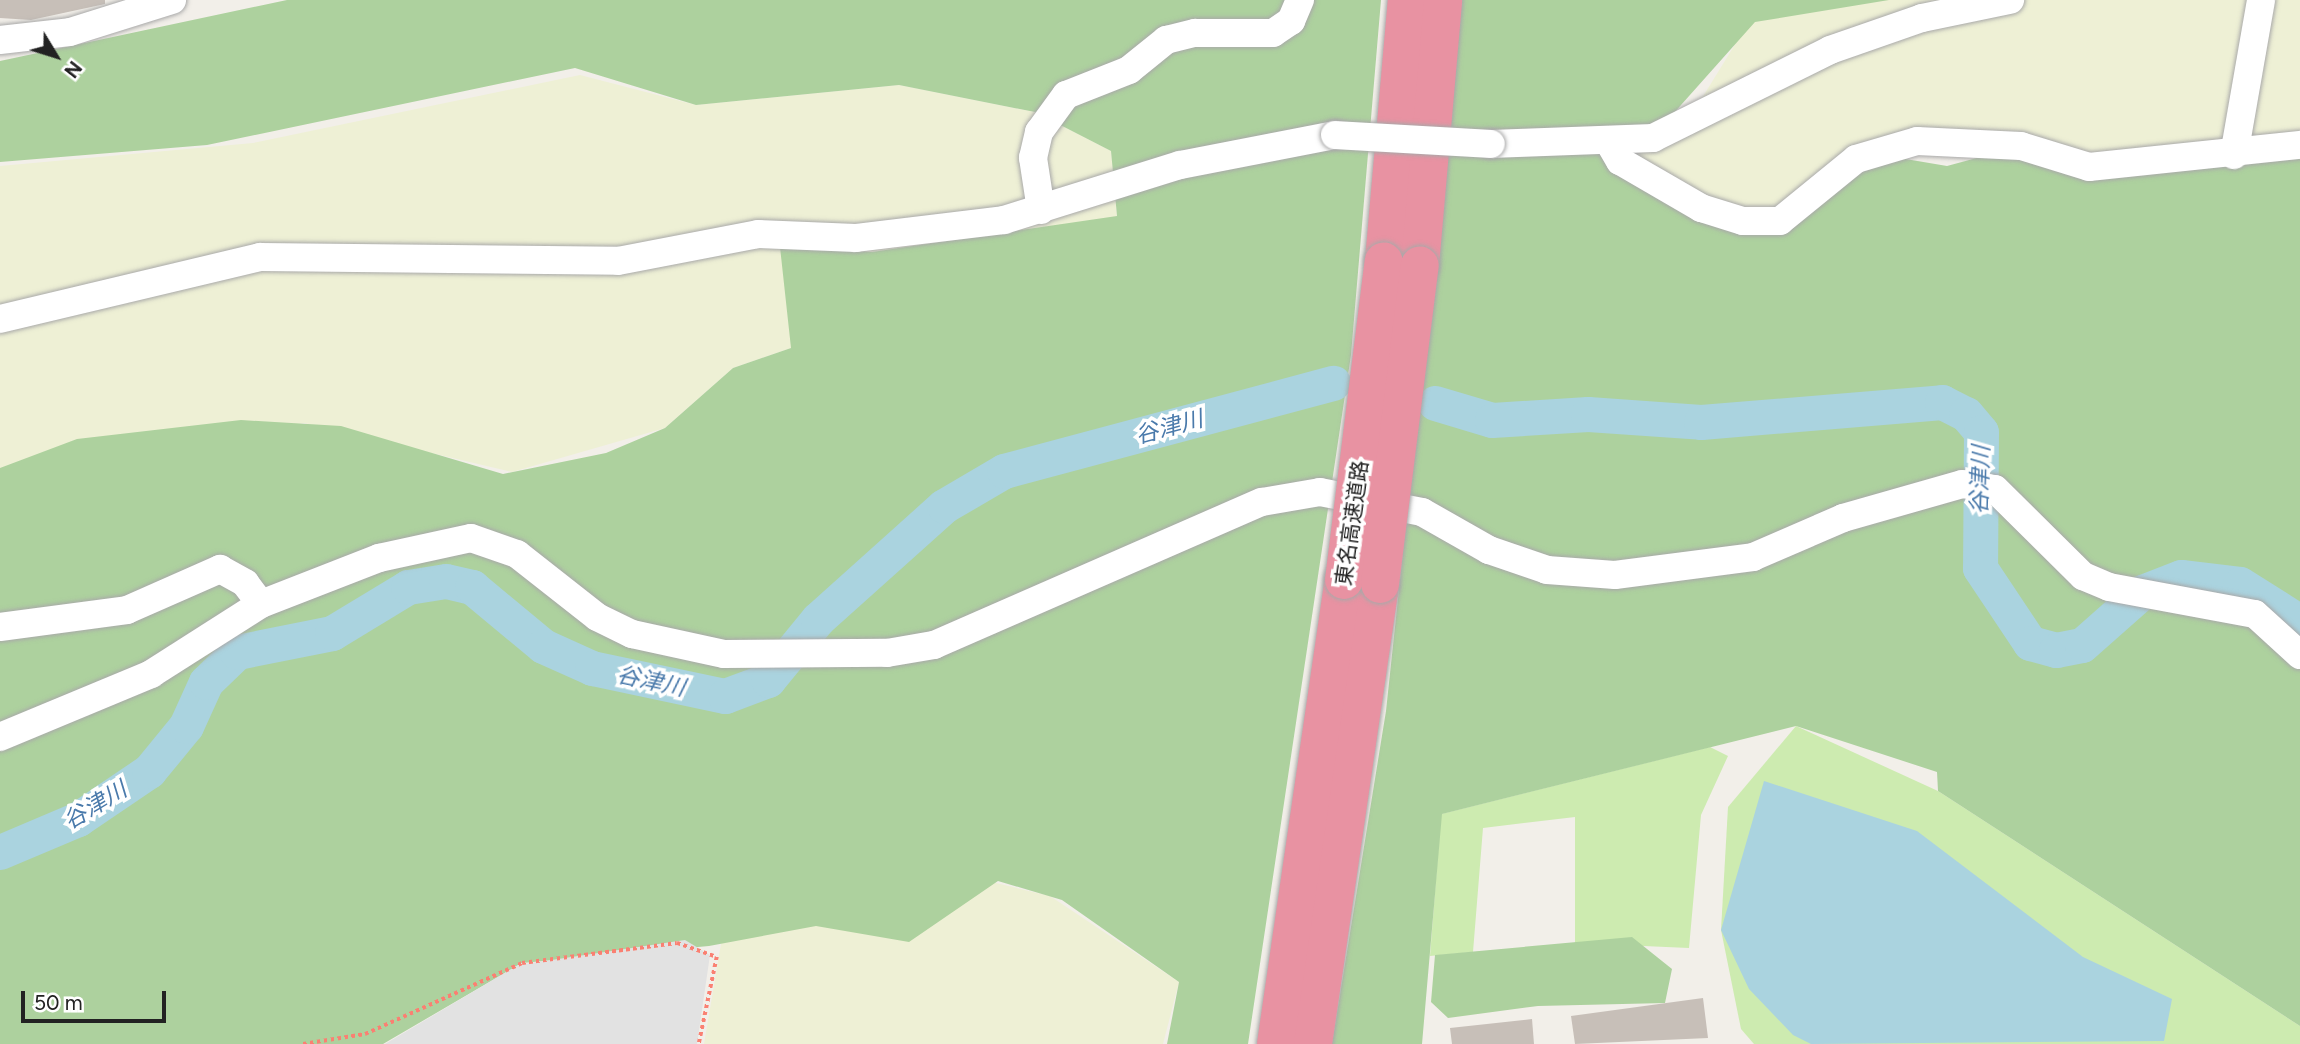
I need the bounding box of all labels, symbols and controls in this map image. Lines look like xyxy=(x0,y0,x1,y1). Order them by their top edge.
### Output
north arrow xyxy=(21,21,91,91)
text: N xyxy=(59,56,87,82)
water label: 谷津川 xyxy=(1132,405,1206,449)
water label: 谷津川 xyxy=(1965,445,1995,515)
street label: 東名高速道路 xyxy=(1331,459,1373,587)
water label: 谷津川 xyxy=(614,660,688,702)
water label: 谷津川 xyxy=(58,775,132,835)
scale bar xyxy=(24,978,170,1022)
text: 50 m xyxy=(34,990,83,1015)

